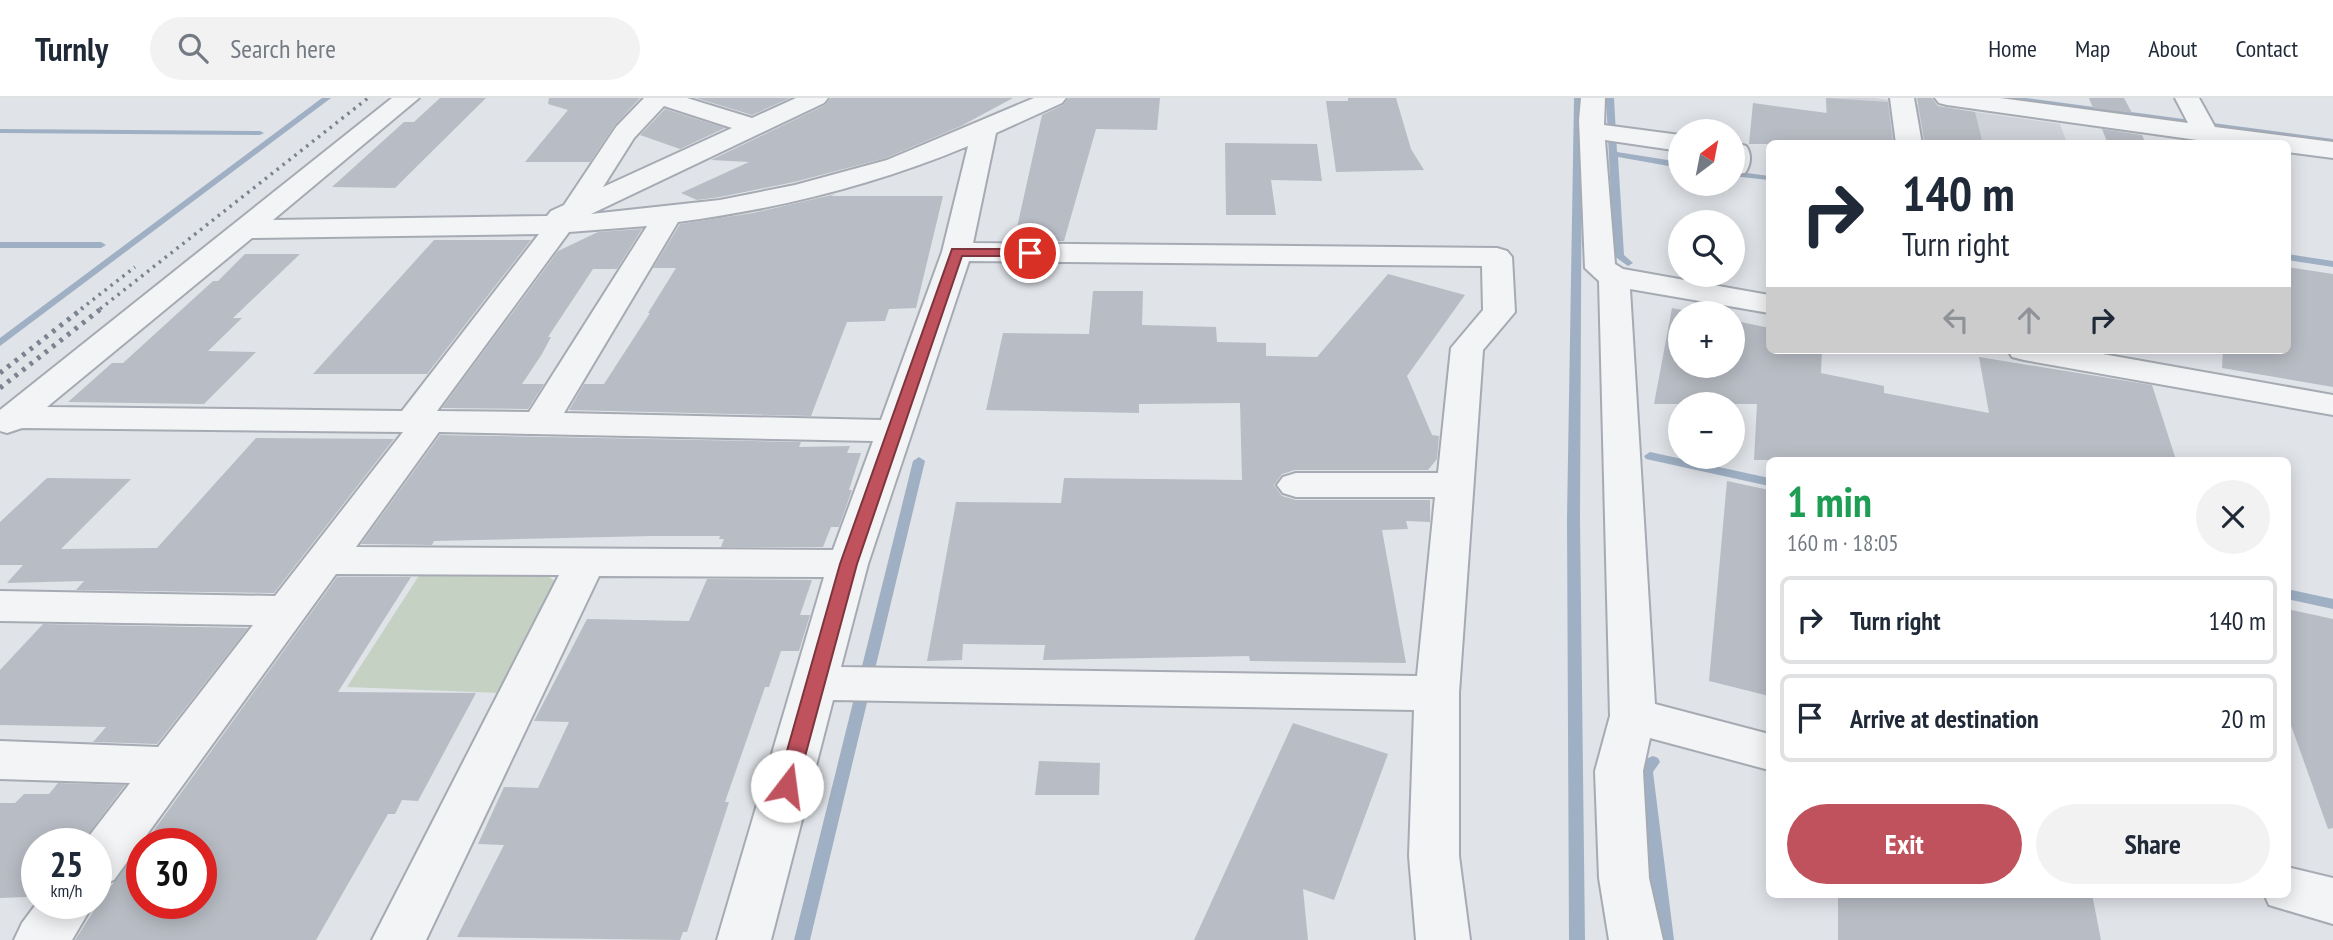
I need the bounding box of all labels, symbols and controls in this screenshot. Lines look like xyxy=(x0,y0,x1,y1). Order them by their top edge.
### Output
search box xyxy=(150,17,640,80)
text: Turnly xyxy=(35,27,108,70)
icon: search xyxy=(174,29,212,67)
text: Search here xyxy=(230,32,336,65)
text: Home xyxy=(1988,33,2037,64)
text: Map xyxy=(2075,33,2110,64)
text: About xyxy=(2148,33,2197,64)
text: Contact xyxy=(2235,33,2298,64)
north arrow xyxy=(1668,119,1745,196)
map controls xyxy=(1668,119,1745,469)
text: 140 m xyxy=(1902,161,2015,225)
icon: right xyxy=(1787,168,1878,259)
button: search xyxy=(1668,210,1745,287)
pin xyxy=(1000,223,1060,283)
text: Turn right xyxy=(1902,223,2010,265)
icon: arrive xyxy=(1011,234,1049,272)
button: + xyxy=(1668,301,1745,378)
icon: left xyxy=(1937,301,1975,339)
icon: ahead xyxy=(2010,301,2048,339)
icon: right xyxy=(2083,301,2121,339)
button: − xyxy=(1668,392,1745,469)
text: 1 min xyxy=(1787,474,1872,529)
button: close xyxy=(2196,480,2270,554)
text: 160 m · 18:05 xyxy=(1787,528,1899,557)
icon: right xyxy=(1791,601,1829,639)
text: Turn right xyxy=(1850,604,1941,637)
text: 140 m xyxy=(2208,604,2266,637)
icon: arrive xyxy=(1791,699,1829,737)
text: Arrive at destination xyxy=(1850,702,2039,735)
text: 20 m xyxy=(2220,702,2266,735)
position arrow xyxy=(750,749,824,823)
button: Exit xyxy=(1787,804,2022,884)
button: Share xyxy=(2036,804,2270,884)
speed limit sign: 30 xyxy=(126,828,217,919)
text: 25 xyxy=(50,841,83,887)
text: km/h xyxy=(51,879,82,902)

